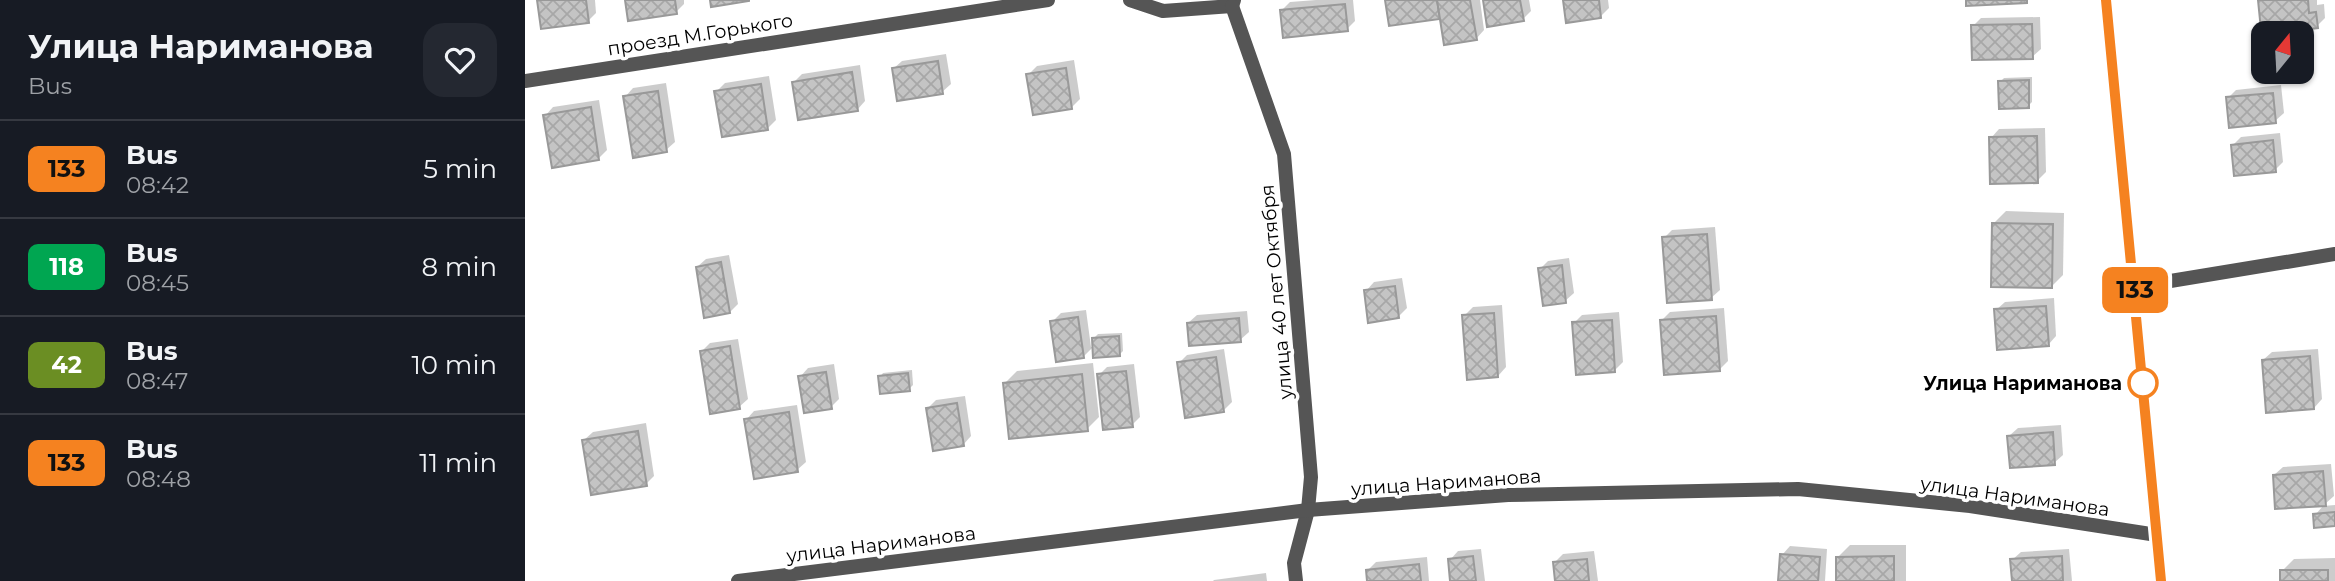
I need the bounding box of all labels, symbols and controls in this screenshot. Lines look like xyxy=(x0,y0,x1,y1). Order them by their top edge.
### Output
street label: проезд М.Горького xyxy=(606,8,794,61)
north arrow xyxy=(2251,21,2313,84)
map controls xyxy=(2251,21,2314,84)
button: heart xyxy=(423,23,497,97)
text: Улица Нариманова xyxy=(28,26,373,66)
text: Bus xyxy=(28,72,72,100)
text: Bus xyxy=(126,139,178,171)
text: 5 min xyxy=(423,153,497,185)
text: 133 xyxy=(48,154,85,183)
text: 08:42 xyxy=(126,171,189,199)
street label: улица 40 лет Октября xyxy=(1256,183,1297,401)
text: Bus xyxy=(126,237,178,269)
text: 8 min xyxy=(421,251,497,283)
text: 118 xyxy=(49,252,84,281)
line badge: 133 xyxy=(2095,267,2175,313)
text: 08:45 xyxy=(126,269,189,297)
text: 133 xyxy=(2116,275,2154,304)
text: Bus xyxy=(126,335,178,367)
text: 10 min xyxy=(411,349,497,381)
text: 42 xyxy=(51,350,82,379)
text: 08:47 xyxy=(126,367,188,395)
marker: Улица Нариманова xyxy=(2128,368,2158,398)
place label: Улица Нариманова xyxy=(1923,372,2122,395)
text: Bus xyxy=(126,433,178,465)
text: 11 min xyxy=(419,447,497,479)
text: 133 xyxy=(48,448,85,477)
street label: улица Нариманова xyxy=(1349,464,1542,501)
text: 08:48 xyxy=(126,465,191,493)
street label: улица Нариманова xyxy=(1918,472,2111,521)
street label: улица Нариманова xyxy=(784,521,977,568)

